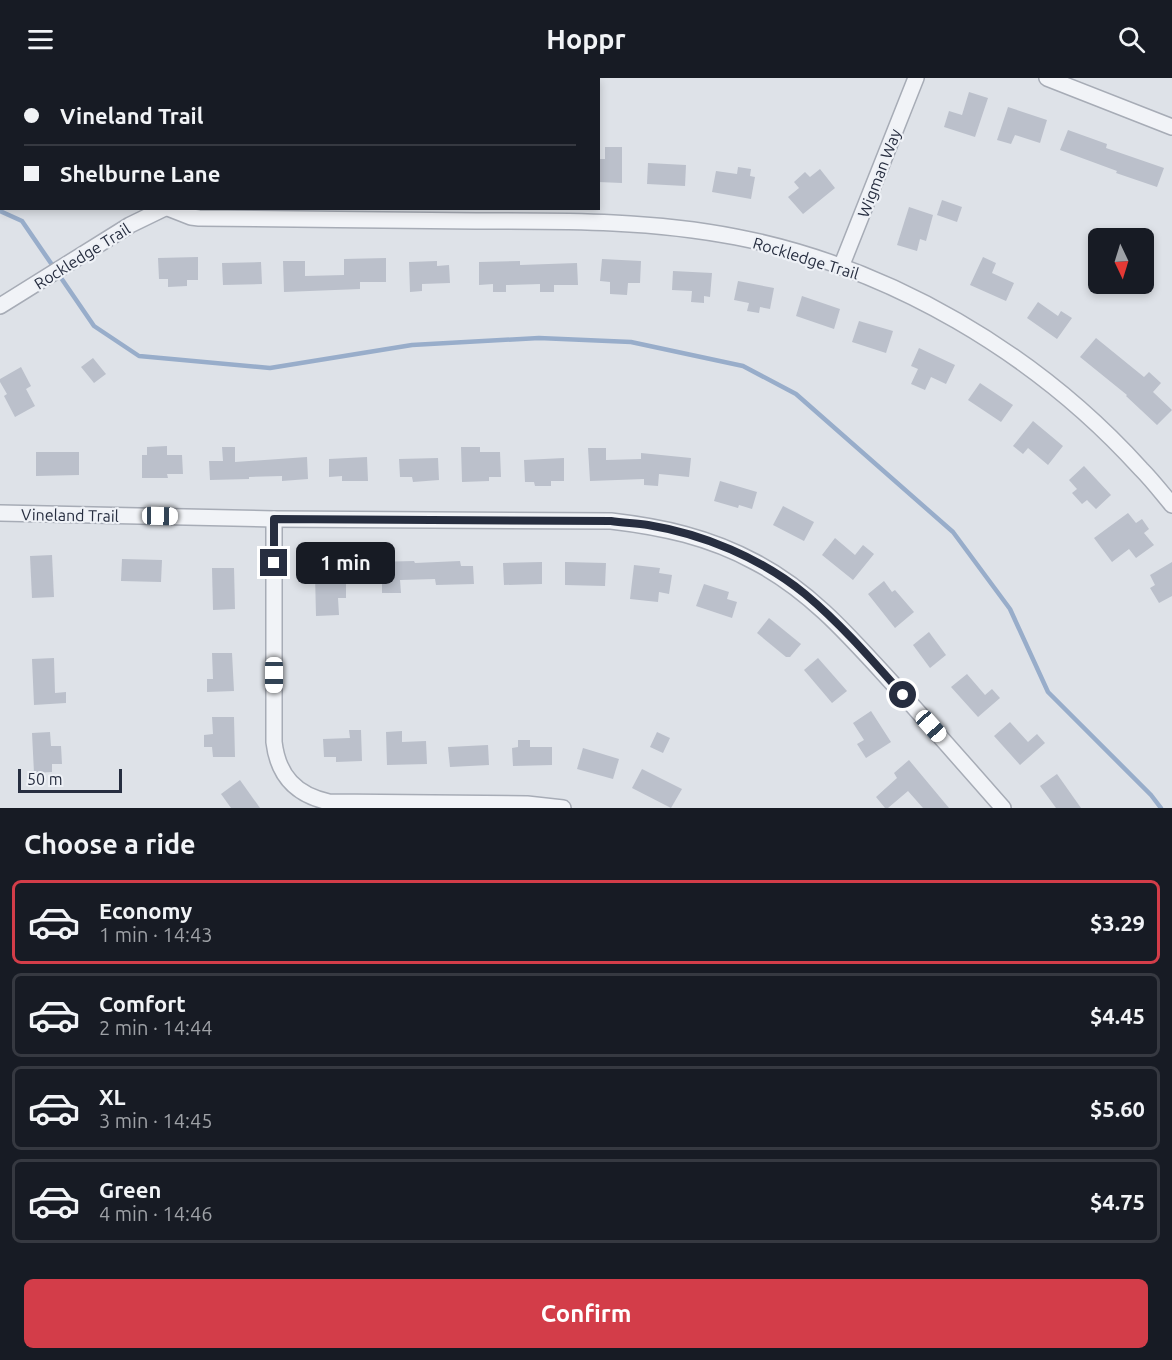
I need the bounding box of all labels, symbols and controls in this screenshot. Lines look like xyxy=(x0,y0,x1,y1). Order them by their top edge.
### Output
icon: menu xyxy=(24,23,57,56)
icon: search xyxy=(1115,23,1148,56)
text: Hoppr xyxy=(546,24,626,54)
text: Vineland Trail xyxy=(60,103,203,128)
street label: Wigman Way xyxy=(854,126,904,220)
text: Shelburne Lane xyxy=(60,161,220,186)
street label: Rockledge Trail xyxy=(31,219,133,293)
north arrow xyxy=(1088,228,1154,294)
map controls xyxy=(1088,228,1154,294)
street label: Rockledge Trail xyxy=(751,233,861,283)
street label: Vineland Trail xyxy=(21,505,119,525)
car xyxy=(142,507,178,525)
callout: 1 min xyxy=(295,542,394,584)
route end xyxy=(260,549,287,576)
text: 1 min xyxy=(320,551,371,574)
car xyxy=(265,657,283,693)
route start xyxy=(889,681,916,708)
car xyxy=(912,707,950,745)
scale bar xyxy=(18,766,122,794)
text: 50 m xyxy=(27,770,63,788)
text: Choose a ride xyxy=(24,829,196,859)
icon: car xyxy=(27,895,81,949)
text: Economy xyxy=(99,898,192,923)
text: $3.29 xyxy=(1090,910,1145,935)
text: 1 min · 14:43 xyxy=(99,923,213,946)
icon: car xyxy=(27,988,81,1042)
text: Comfort xyxy=(99,991,186,1016)
text: $4.45 xyxy=(1090,1003,1145,1028)
text: 2 min · 14:44 xyxy=(99,1016,213,1039)
icon: car xyxy=(27,1081,81,1135)
text: XL xyxy=(99,1084,126,1109)
text: $5.60 xyxy=(1090,1096,1145,1121)
text: 3 min · 14:45 xyxy=(99,1109,213,1132)
icon: car xyxy=(27,1174,81,1228)
text: Green xyxy=(99,1177,161,1202)
text: $4.75 xyxy=(1090,1189,1145,1214)
text: 4 min · 14:46 xyxy=(99,1202,213,1225)
button: Confirm xyxy=(24,1279,1148,1348)

